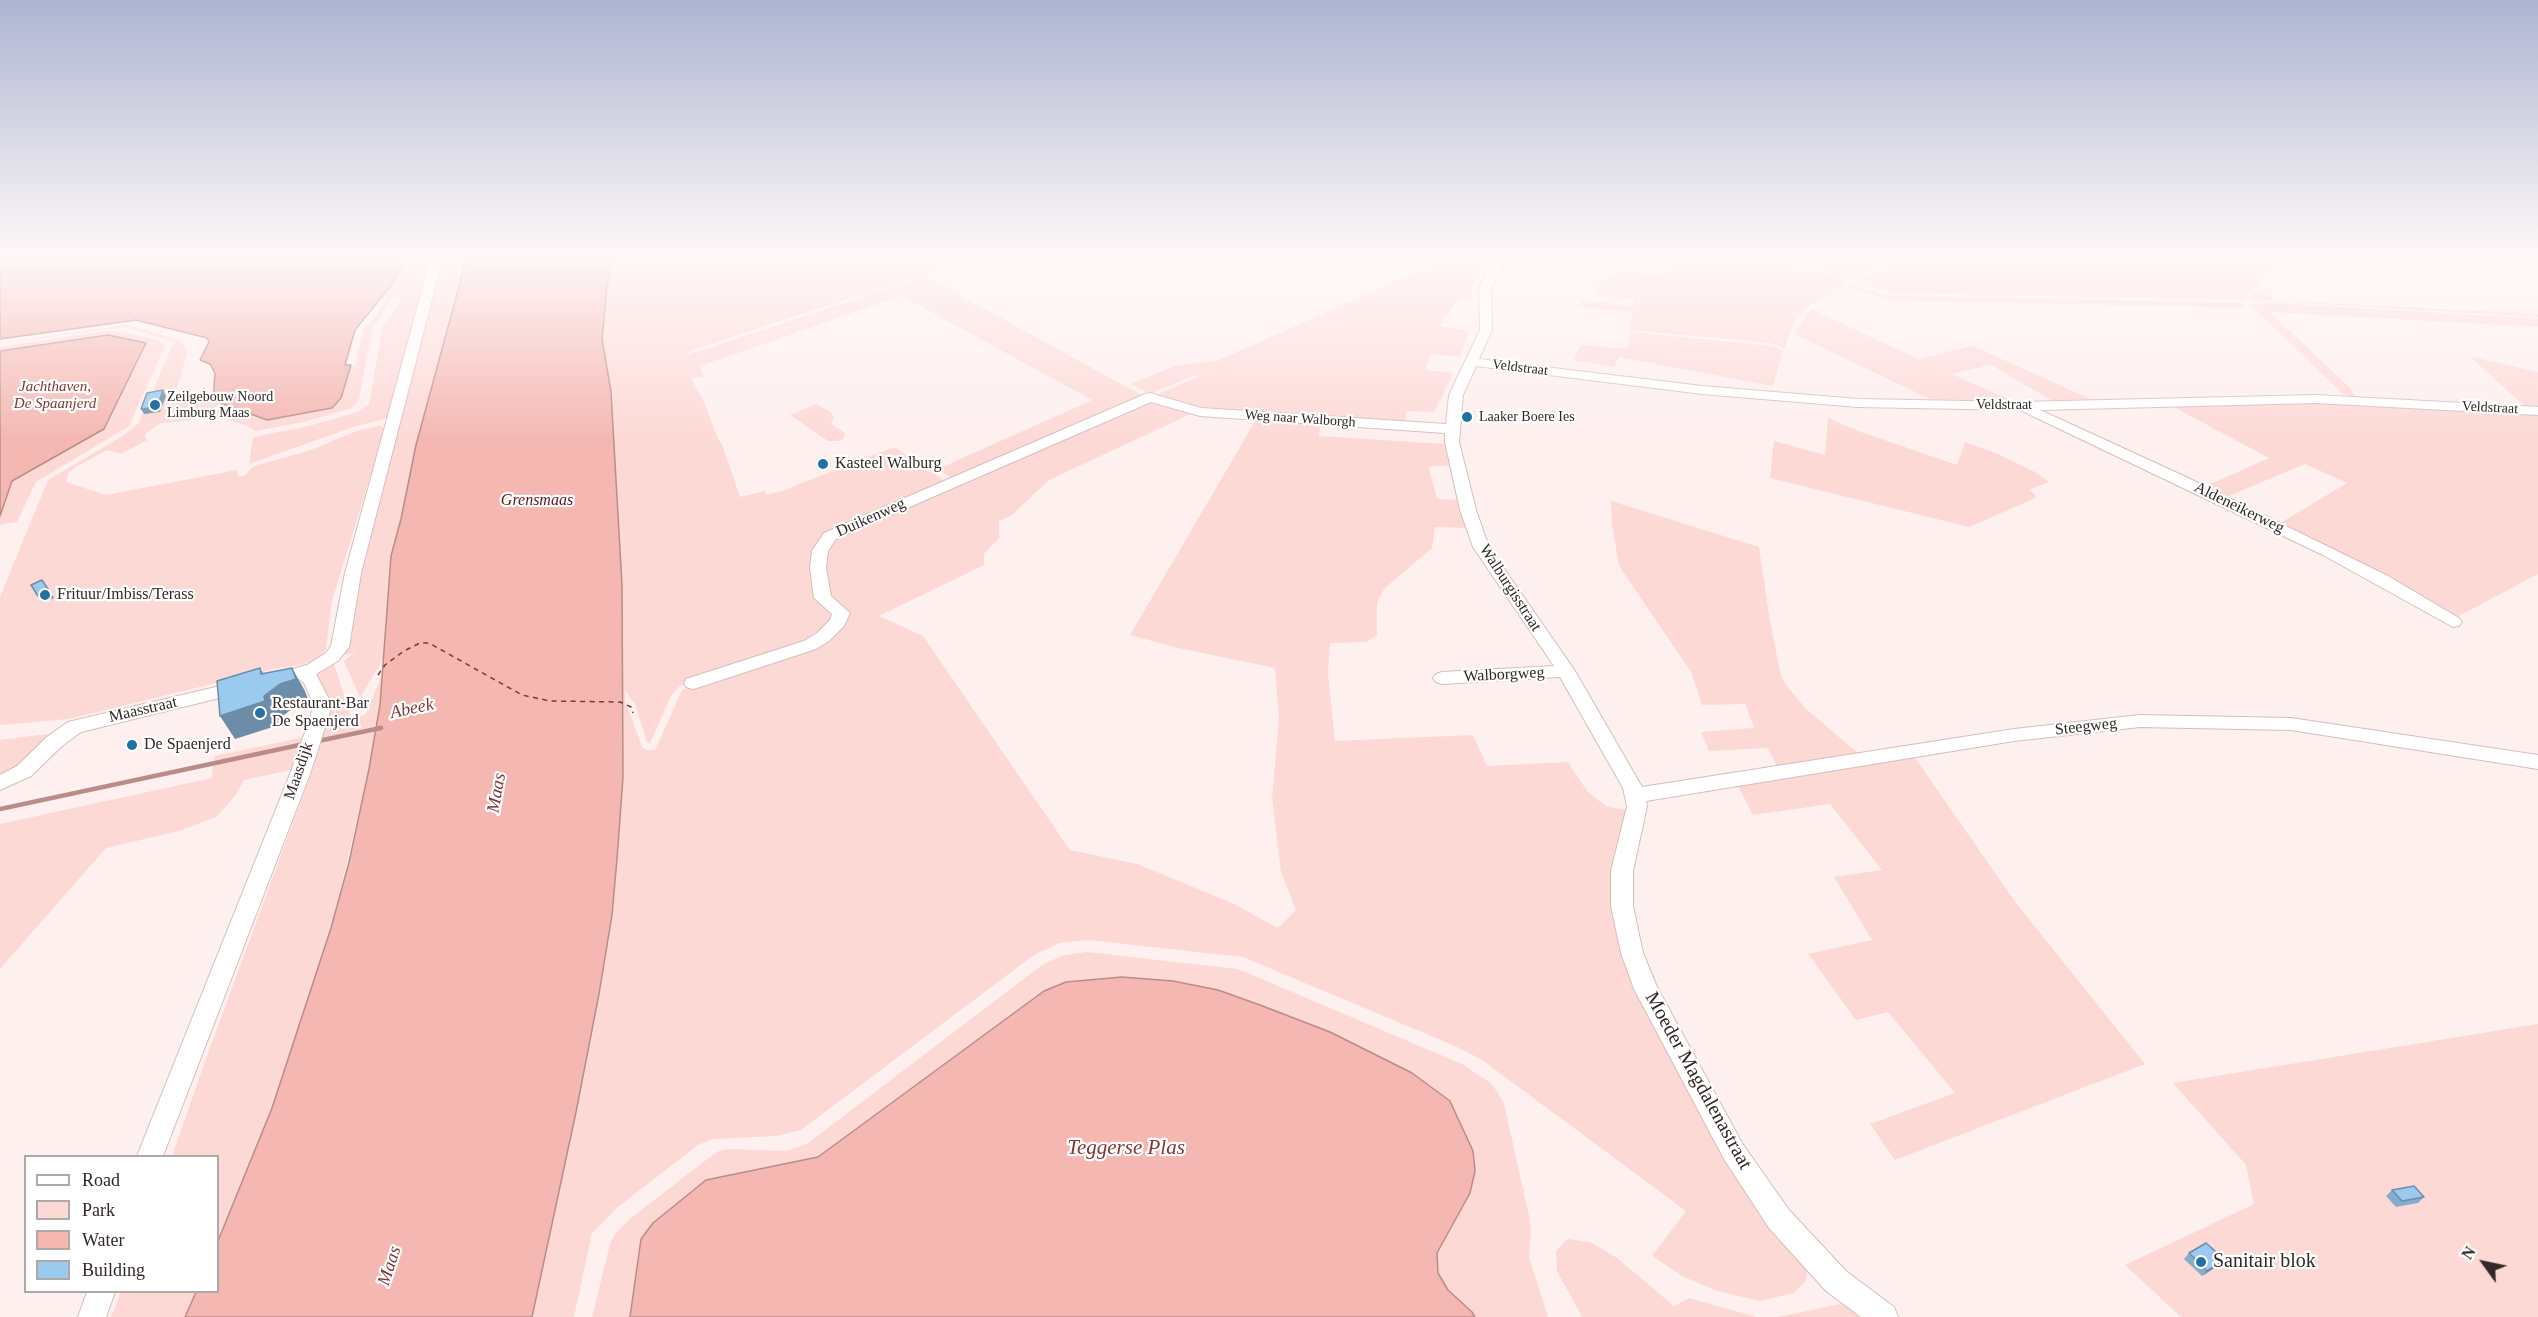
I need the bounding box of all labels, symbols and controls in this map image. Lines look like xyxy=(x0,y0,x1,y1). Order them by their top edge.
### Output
street label: Veldstraat xyxy=(1491,356,1549,380)
water label: Jachthaven, De Spaanjerd xyxy=(14,378,96,413)
place label: Zeilgebouw Noord Limburg Maas xyxy=(167,389,273,422)
street label: Veldstraat xyxy=(1976,397,2032,413)
marker: Zeilgebouw Noord Limburg Maas xyxy=(148,398,162,412)
street label: Veldstraat xyxy=(2462,398,2518,418)
street label: Weg naar Walborgh xyxy=(1244,407,1356,431)
place label: Laaker Boere Ies xyxy=(1479,409,1575,425)
marker: Laaker Boere Ies xyxy=(1460,410,1474,424)
place label: Kasteel Walburg xyxy=(835,454,941,474)
marker: Kasteel Walburg xyxy=(816,457,830,471)
street label: Aldeneikerweg xyxy=(2191,478,2287,538)
park label: Grensmaas xyxy=(501,491,573,511)
street label: Duikenweg xyxy=(833,494,909,542)
street label: Walburgisstraat xyxy=(1475,541,1545,635)
place label: Frituur/Imbiss/Terass xyxy=(57,585,194,605)
marker: Frituur/Imbiss/Terass xyxy=(38,588,52,602)
street label: Walborgweg xyxy=(1463,663,1545,687)
street label: Maasstraat xyxy=(107,693,179,727)
place label: Restaurant-Bar De Spaenjerd xyxy=(272,694,369,732)
water label: Abeek xyxy=(388,694,436,724)
marker: Restaurant-Bar De Spaenjerd xyxy=(253,706,267,720)
street label: Steegweg xyxy=(2054,714,2118,740)
place label: De Spaenjerd xyxy=(144,735,231,755)
marker: De Spaenjerd xyxy=(125,738,139,752)
street label: Maasdijk xyxy=(280,740,318,802)
water label: Maas xyxy=(483,771,511,815)
street label: Moeder Magdalenastraat xyxy=(1639,988,1757,1174)
water label: Teggerse Plas xyxy=(1067,1135,1185,1161)
legend xyxy=(24,1155,219,1293)
text: Road xyxy=(82,1170,120,1190)
text: Park xyxy=(82,1200,115,1220)
text: Water xyxy=(82,1230,125,1250)
north arrow xyxy=(2454,1233,2514,1293)
text: N xyxy=(2458,1243,2479,1262)
water label: Maas xyxy=(374,1244,406,1288)
place label: Sanitair blok xyxy=(2213,1250,2316,1274)
marker: Sanitair blok xyxy=(2194,1255,2208,1269)
text: Building xyxy=(82,1260,145,1280)

